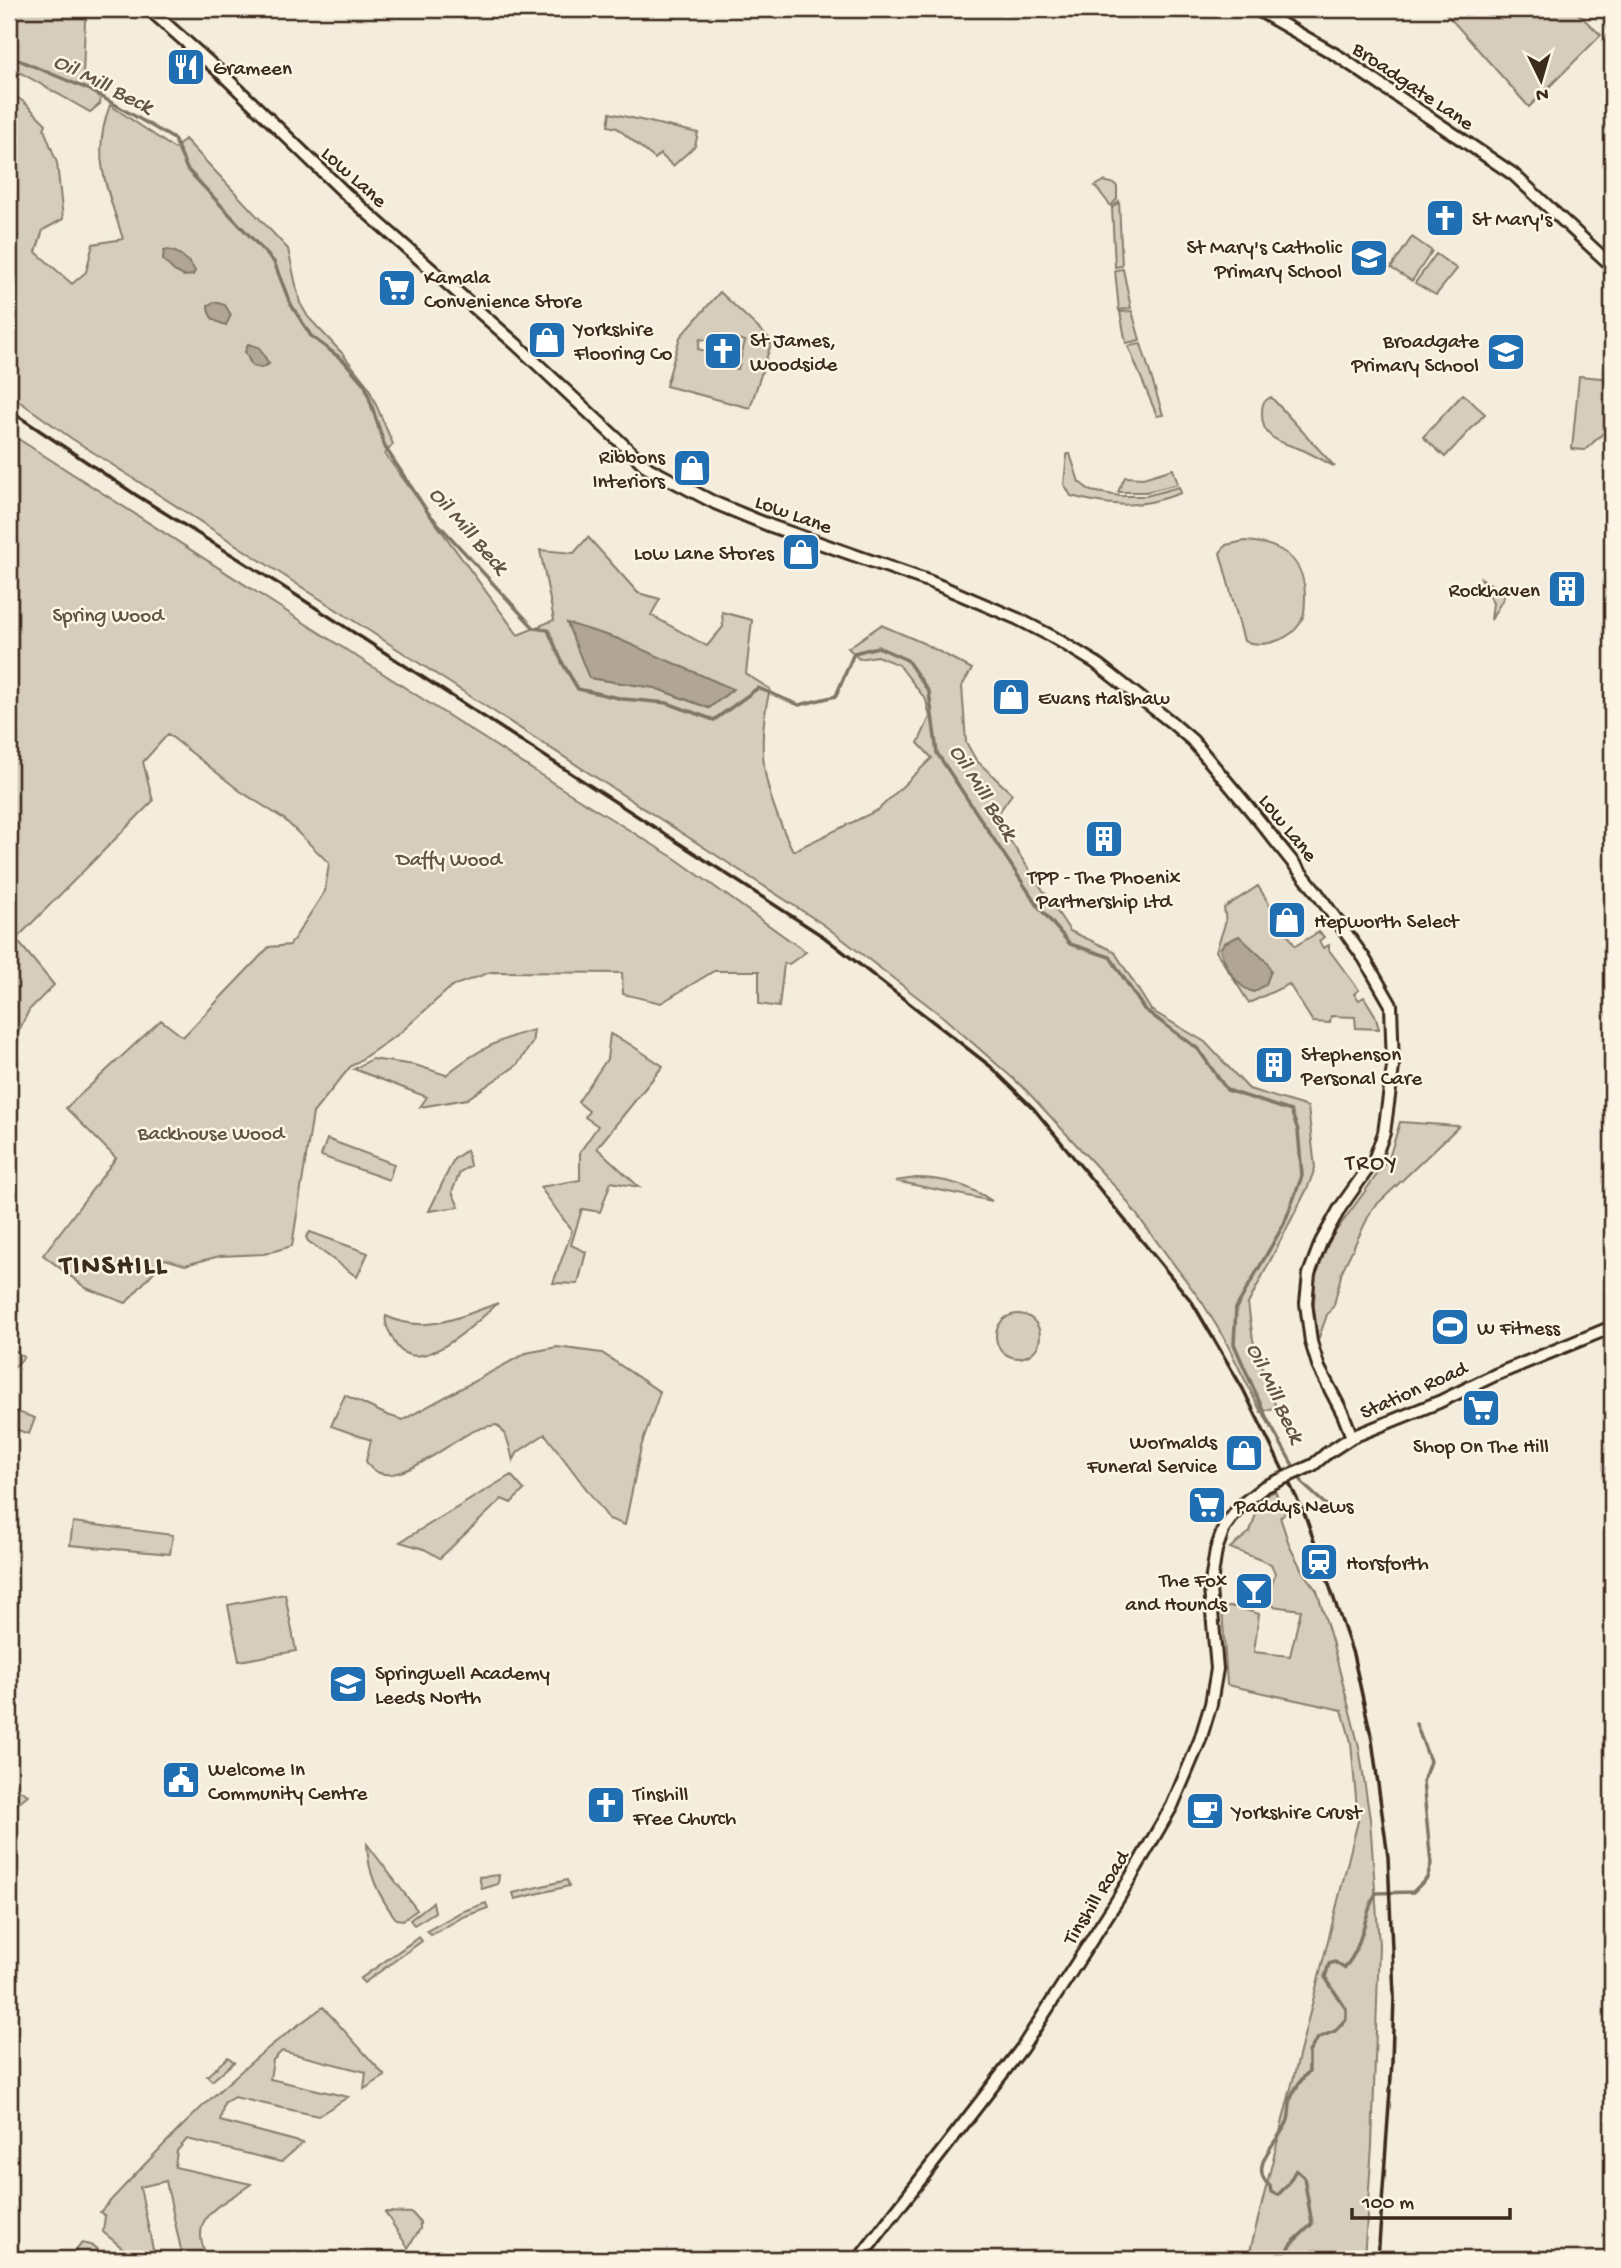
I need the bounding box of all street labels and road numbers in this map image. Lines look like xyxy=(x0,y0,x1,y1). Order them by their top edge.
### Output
street label: Broadgate Lane xyxy=(1346,38,1479,138)
street label: Low Lane xyxy=(315,143,392,215)
street label: Low Lane xyxy=(751,491,836,542)
street label: Low Lane xyxy=(1251,790,1322,869)
street label: Station Road xyxy=(1357,1357,1473,1427)
street label: Tinshill Road xyxy=(1059,1846,1138,1951)

